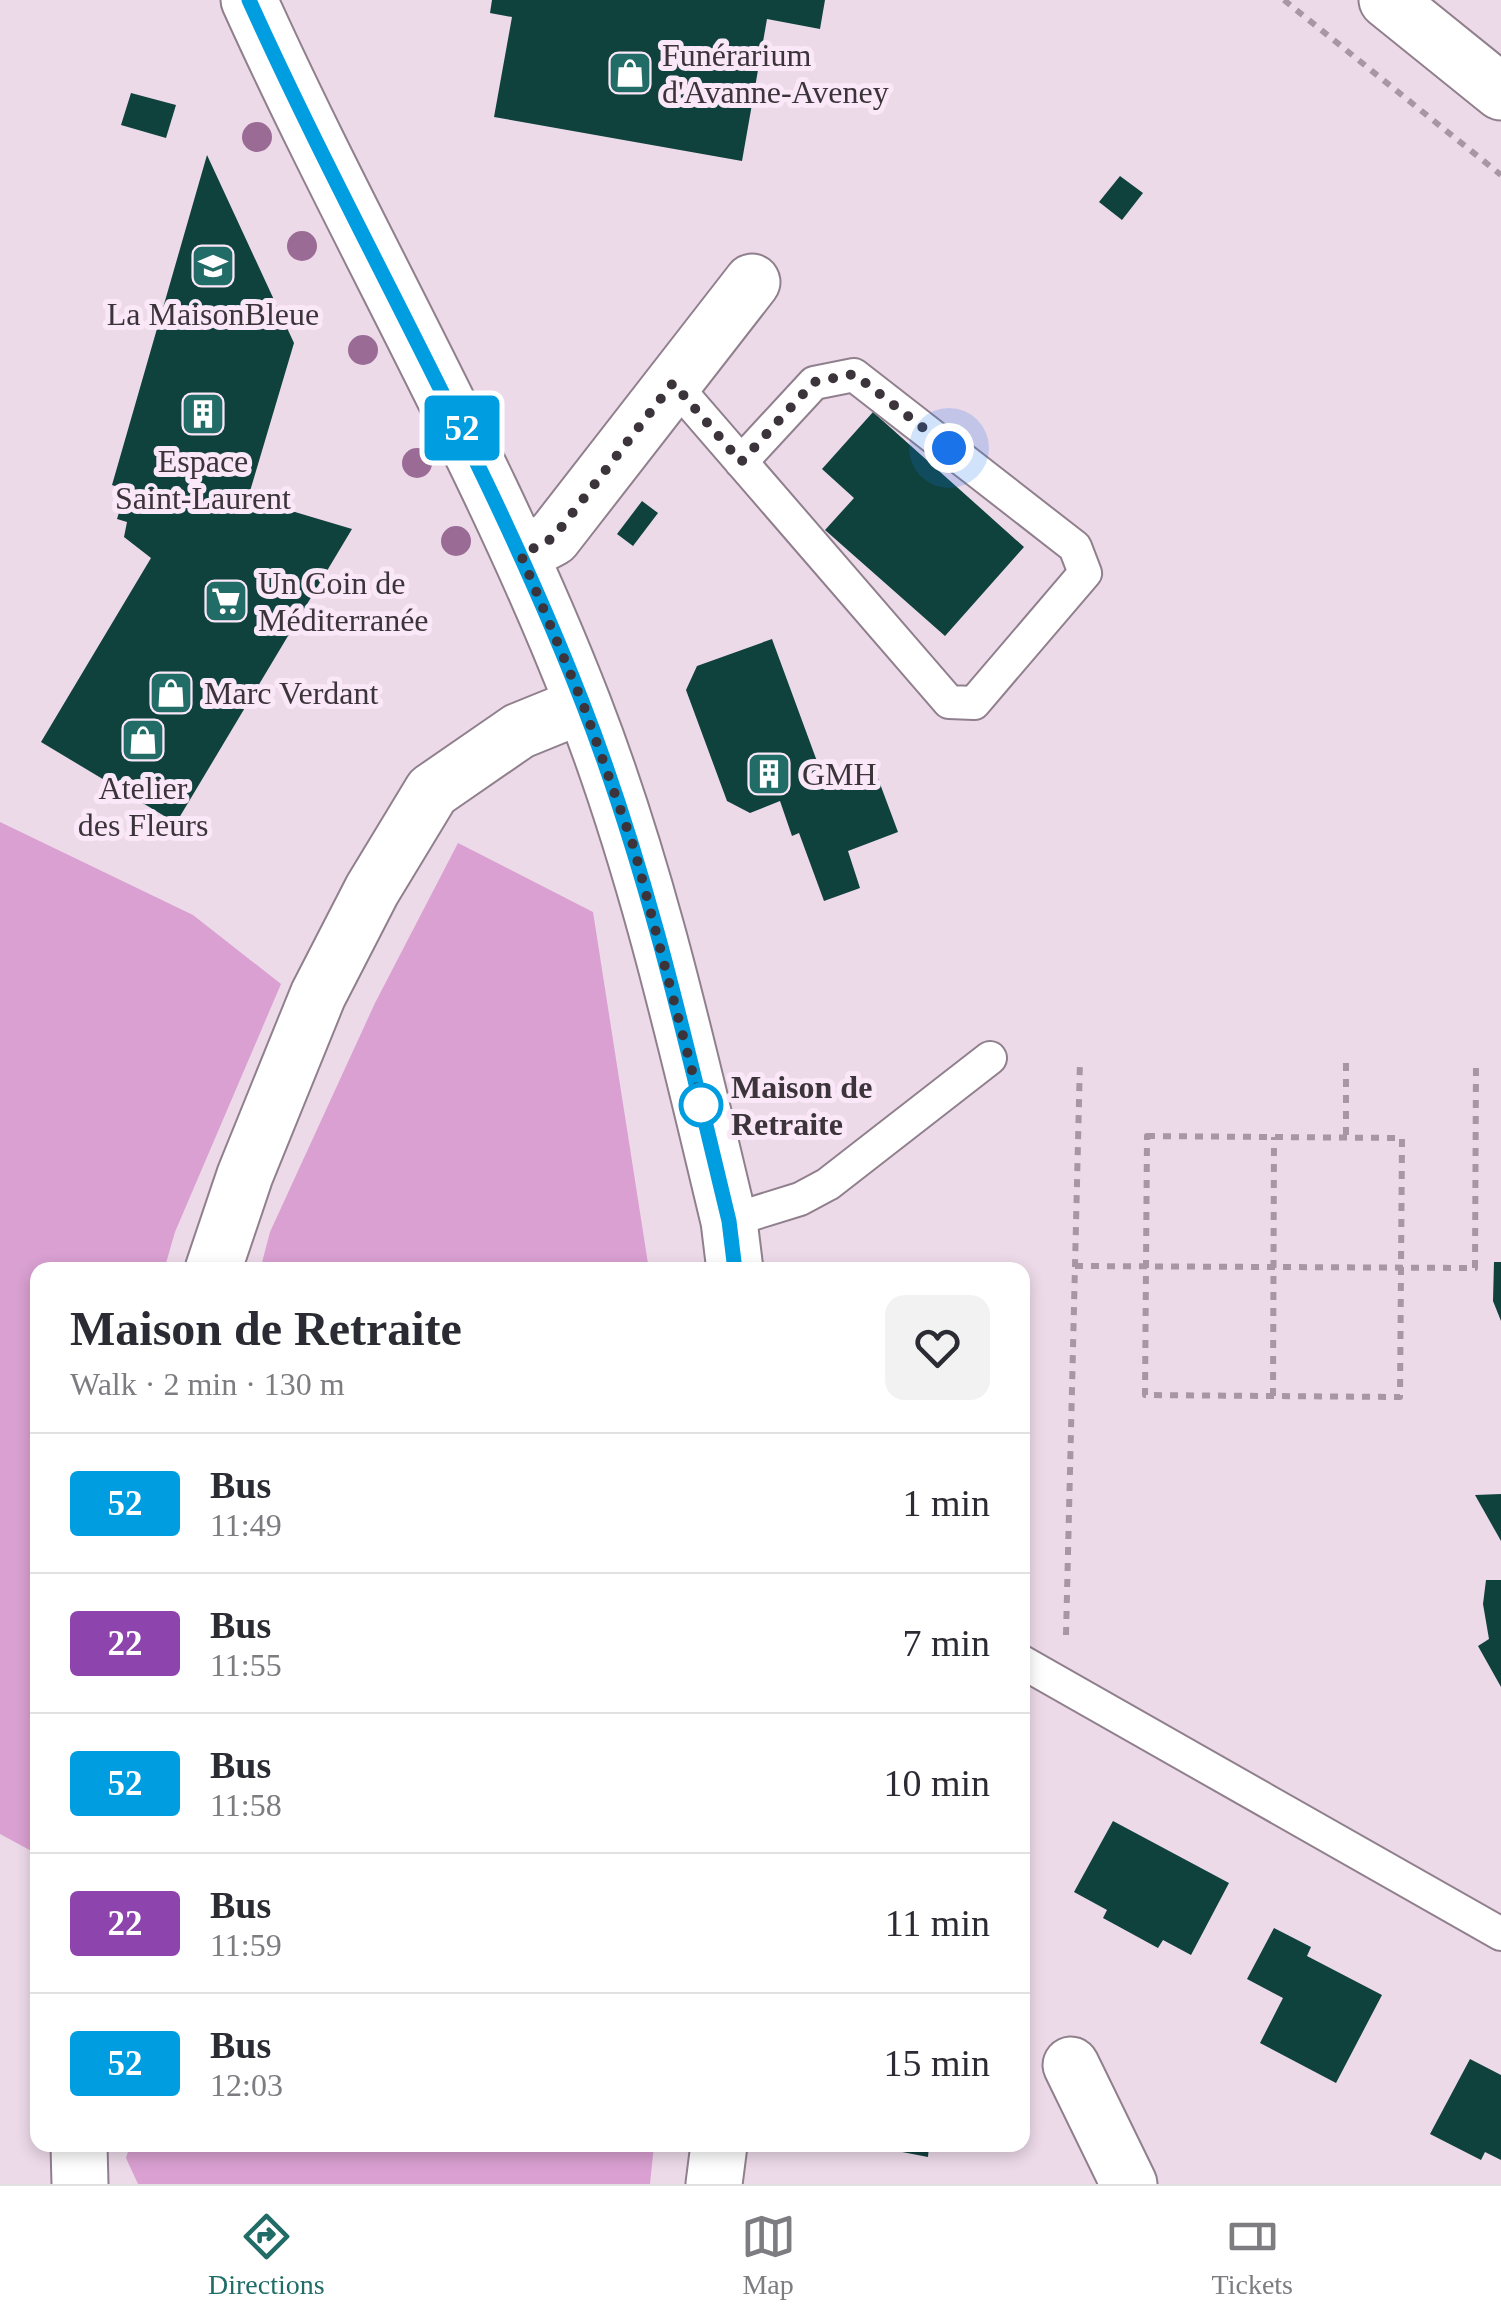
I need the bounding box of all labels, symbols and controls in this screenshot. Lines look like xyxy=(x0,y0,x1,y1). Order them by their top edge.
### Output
place label: Funérarium d'Avanne-Aveney xyxy=(662,37,889,110)
shop icon: Funérarium d'Avanne-Aveney xyxy=(607,50,653,96)
school or university icon: La MaisonBleue xyxy=(190,243,236,289)
place label: La MaisonBleue xyxy=(107,296,319,332)
building icon: Espace Saint-Laurent xyxy=(180,391,226,437)
line badge: 52 xyxy=(417,396,507,460)
text: 52 xyxy=(445,409,480,448)
your location xyxy=(924,423,974,473)
place label: Espace Saint-Laurent xyxy=(115,443,291,516)
place label: Un Coin de Méditerranée xyxy=(258,565,429,638)
supermarket icon: Un Coin de Méditerranée xyxy=(203,578,249,624)
shop icon: Marc Verdant xyxy=(148,670,194,716)
place label: Marc Verdant xyxy=(204,675,379,711)
shop icon: Atelier des Fleurs xyxy=(120,717,166,763)
building icon: GMH xyxy=(746,751,792,797)
place label: GMH xyxy=(802,756,877,792)
place label: Atelier des Fleurs xyxy=(78,770,208,843)
place label: Maison de Retraite xyxy=(731,1069,872,1142)
marker: Maison de Retraite xyxy=(680,1084,722,1126)
button: heart xyxy=(885,1295,990,1400)
text: Maison de Retraite xyxy=(70,1302,462,1355)
text: Walk · 2 min · 130 m xyxy=(70,1366,345,1402)
text: Bus xyxy=(210,1464,271,1506)
text: 1 min xyxy=(902,1482,990,1524)
text: 52 xyxy=(108,1484,143,1523)
text: 11:49 xyxy=(210,1507,282,1543)
text: Bus xyxy=(210,1604,271,1646)
text: 7 min xyxy=(902,1622,990,1664)
text: 22 xyxy=(108,1624,143,1663)
text: 11:55 xyxy=(210,1647,282,1683)
text: Bus xyxy=(210,1744,271,1786)
text: 10 min xyxy=(883,1762,990,1804)
text: 52 xyxy=(108,1764,143,1803)
text: 11:58 xyxy=(210,1787,282,1823)
text: Bus xyxy=(210,1884,271,1926)
text: 11 min xyxy=(885,1902,990,1944)
text: 22 xyxy=(108,1904,143,1943)
text: 11:59 xyxy=(210,1927,282,1963)
text: Bus xyxy=(210,2024,271,2066)
text: 15 min xyxy=(883,2042,990,2084)
text: 52 xyxy=(108,2044,143,2083)
text: 12:03 xyxy=(210,2067,283,2103)
tab: Directions xyxy=(208,2209,325,2301)
tab: Map xyxy=(741,2209,796,2301)
tab: Tickets xyxy=(1212,2209,1293,2301)

